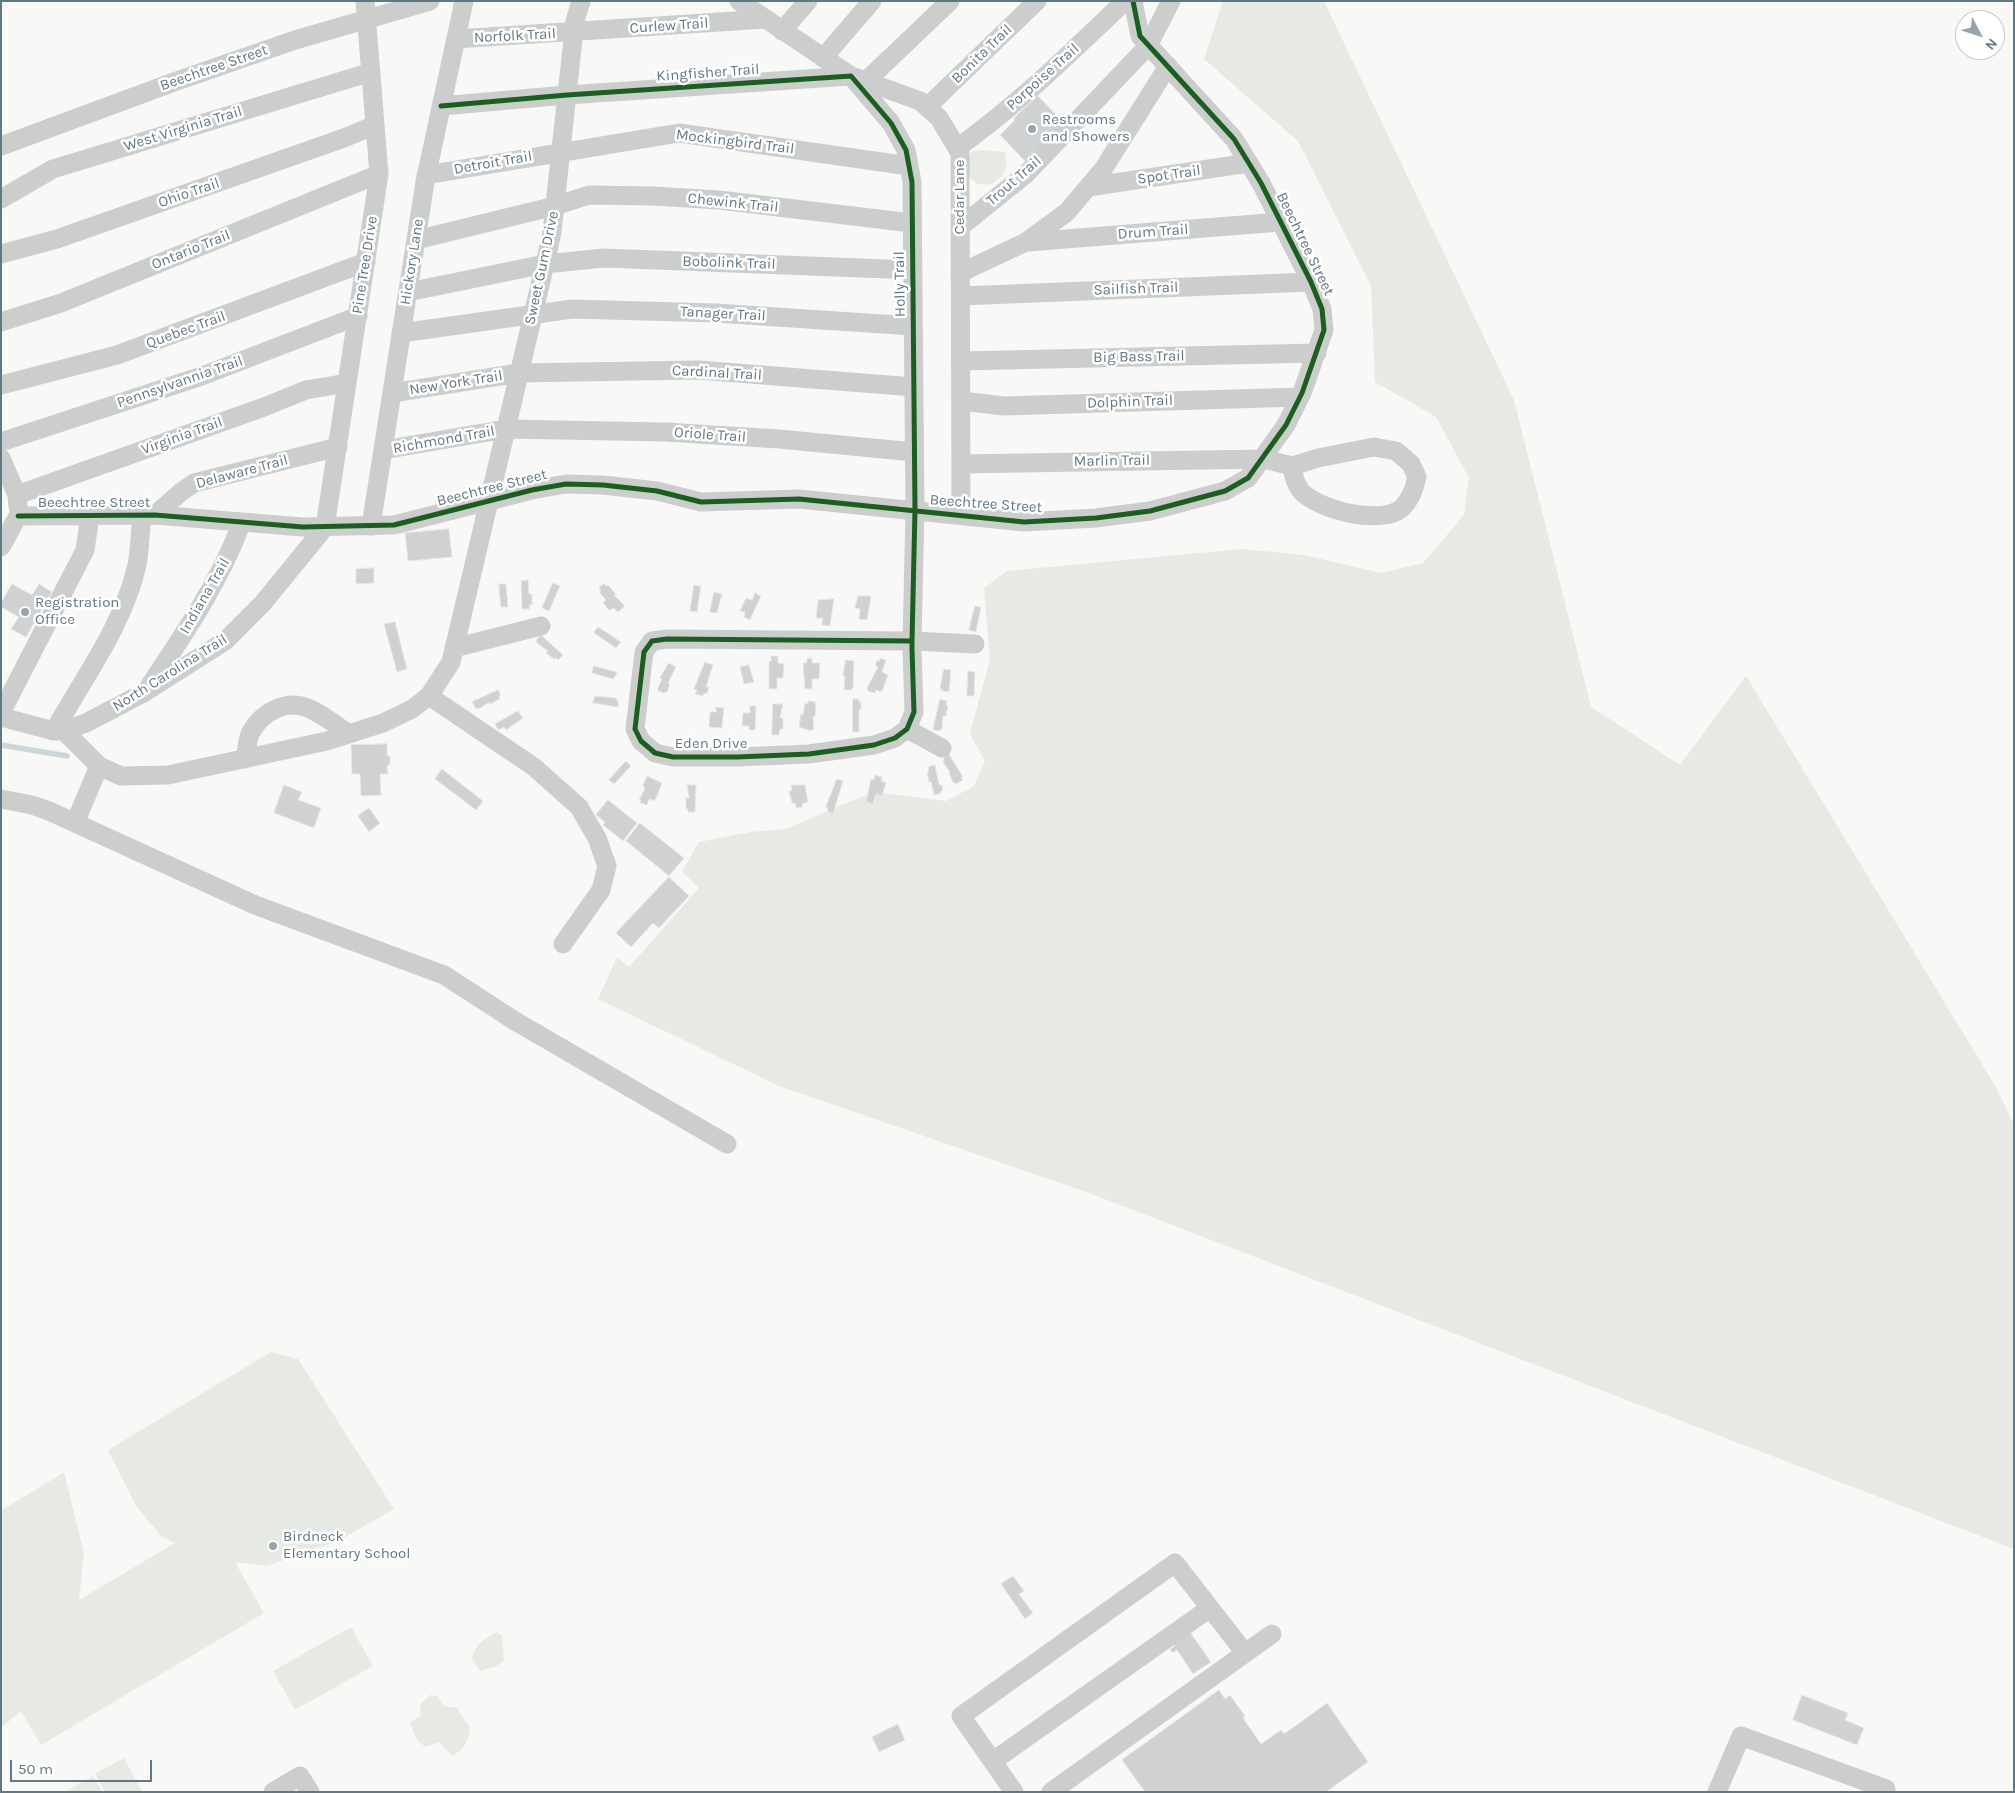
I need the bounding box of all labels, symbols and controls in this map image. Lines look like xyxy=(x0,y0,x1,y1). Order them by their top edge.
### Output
north arrow xyxy=(1955,10,2005,60)
street label: Curlew Trail xyxy=(629,14,709,38)
street label: Bonita Trail xyxy=(948,21,1016,87)
street label: Norfolk Trail xyxy=(473,25,557,47)
text: N xyxy=(1981,35,2001,54)
street label: Porpoise Trail xyxy=(1003,40,1083,114)
street label: Beechtree Street xyxy=(158,41,270,95)
street label: Kingfisher Trail xyxy=(656,60,760,86)
street label: West Virginia Trail xyxy=(122,102,244,156)
place label: Restrooms and Showers xyxy=(1042,111,1130,146)
marker: Restrooms and Showers xyxy=(1026,123,1038,135)
street label: Mockingbird Trail xyxy=(675,126,795,158)
street label: Detroit Trail xyxy=(452,147,534,179)
street label: Trout Trail xyxy=(983,152,1045,210)
street label: Cedar Lane xyxy=(951,159,969,235)
street label: Spot Trail xyxy=(1136,162,1202,188)
street label: Ohio Trail xyxy=(156,174,222,212)
street label: Chewink Trail xyxy=(687,189,779,217)
street label: Beechtree Street xyxy=(1272,189,1338,299)
street label: Sweet Gum Drive xyxy=(521,209,563,327)
street label: Pine Tree Drive xyxy=(348,215,382,315)
street label: Hickory Lane xyxy=(396,218,428,306)
street label: Drum Trail xyxy=(1117,221,1189,243)
street label: Ontario Trail xyxy=(149,226,233,274)
street label: Holly Trail xyxy=(890,251,910,317)
street label: Bobolink Trail xyxy=(682,252,776,274)
street label: Sailfish Trail xyxy=(1093,279,1179,299)
street label: Tanager Trail xyxy=(680,303,766,325)
street label: Quebec Trail xyxy=(144,307,228,353)
street label: Big Bass Trail xyxy=(1093,347,1185,367)
street label: Pennsylvannia Trail xyxy=(115,352,245,412)
street label: Cardinal Trail xyxy=(672,362,762,384)
street label: New York Trail xyxy=(408,367,504,399)
street label: Dolphin Trail xyxy=(1087,392,1173,412)
street label: Virginia Trail xyxy=(139,413,225,459)
street label: Richmond Trail xyxy=(392,422,496,458)
street label: Oriole Trail xyxy=(673,424,747,446)
street label: Delaware Trail xyxy=(194,451,290,493)
street label: Marlin Trail xyxy=(1074,451,1150,471)
street label: Beechtree Street xyxy=(435,466,549,510)
street label: Beechtree Street xyxy=(929,491,1043,517)
street label: Beechtree Street xyxy=(38,494,150,512)
street label: Indiana Trail xyxy=(176,555,234,637)
place label: Registration Office xyxy=(35,594,119,629)
marker: Registration Office xyxy=(19,606,31,618)
street label: North Carolina Trail xyxy=(109,631,231,715)
street label: Eden Drive xyxy=(675,735,747,753)
place label: Birdneck Elementary School xyxy=(283,1528,410,1563)
marker: Birdneck Elementary School xyxy=(267,1540,279,1552)
scale bar xyxy=(12,1750,155,1782)
text: 50 m xyxy=(18,1760,53,1778)

